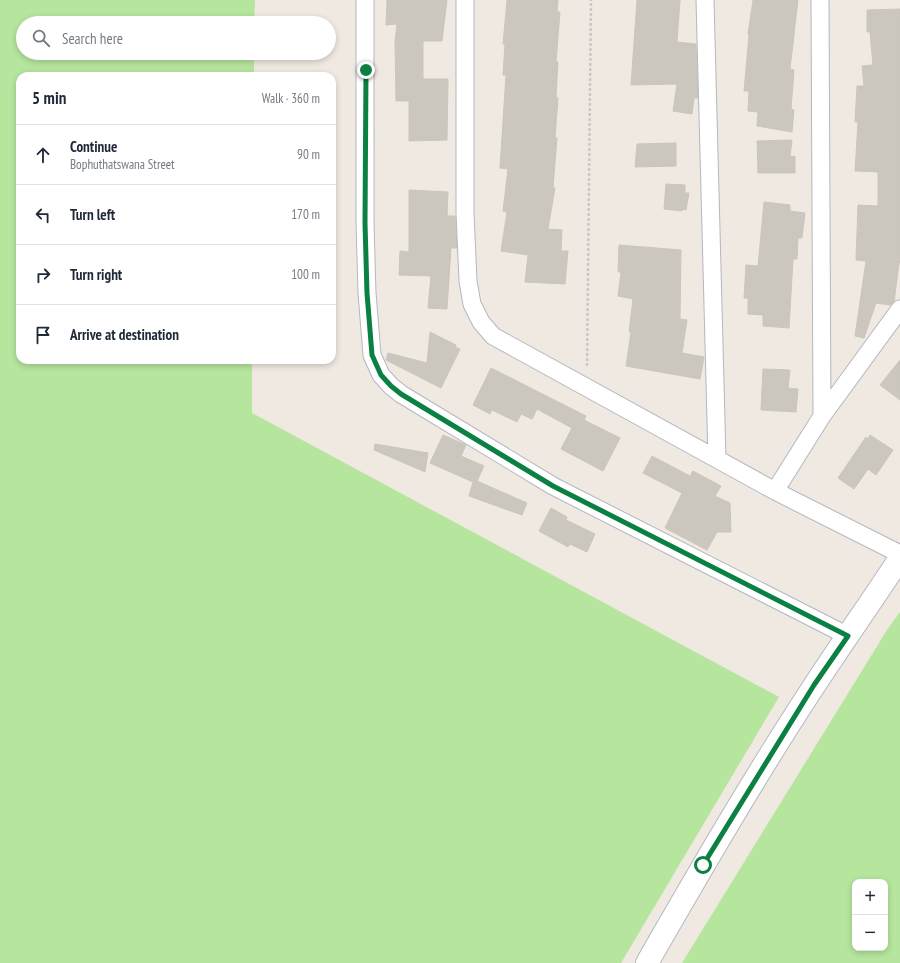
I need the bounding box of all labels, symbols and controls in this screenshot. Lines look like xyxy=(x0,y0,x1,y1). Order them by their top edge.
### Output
search box xyxy=(16,16,336,60)
icon: search xyxy=(30,27,52,49)
text: Search here xyxy=(62,29,123,48)
route end xyxy=(357,61,375,79)
text: 5 min xyxy=(32,87,66,109)
text: Walk · 360 m xyxy=(262,90,320,107)
text: Continue xyxy=(70,137,117,156)
icon: ahead xyxy=(32,144,54,166)
text: 90 m xyxy=(297,146,320,163)
text: Bophuthatswana Street xyxy=(70,156,175,173)
icon: left xyxy=(32,204,54,226)
text: Turn left xyxy=(70,205,115,224)
text: 170 m xyxy=(291,206,320,223)
icon: right xyxy=(32,264,54,286)
text: Turn right xyxy=(70,265,122,284)
text: 100 m xyxy=(291,266,320,283)
icon: arrive xyxy=(32,324,54,346)
text: Arrive at destination xyxy=(70,325,179,344)
route start xyxy=(694,856,712,874)
map controls xyxy=(852,879,888,951)
button: + xyxy=(852,879,888,915)
button: − xyxy=(852,915,888,951)

